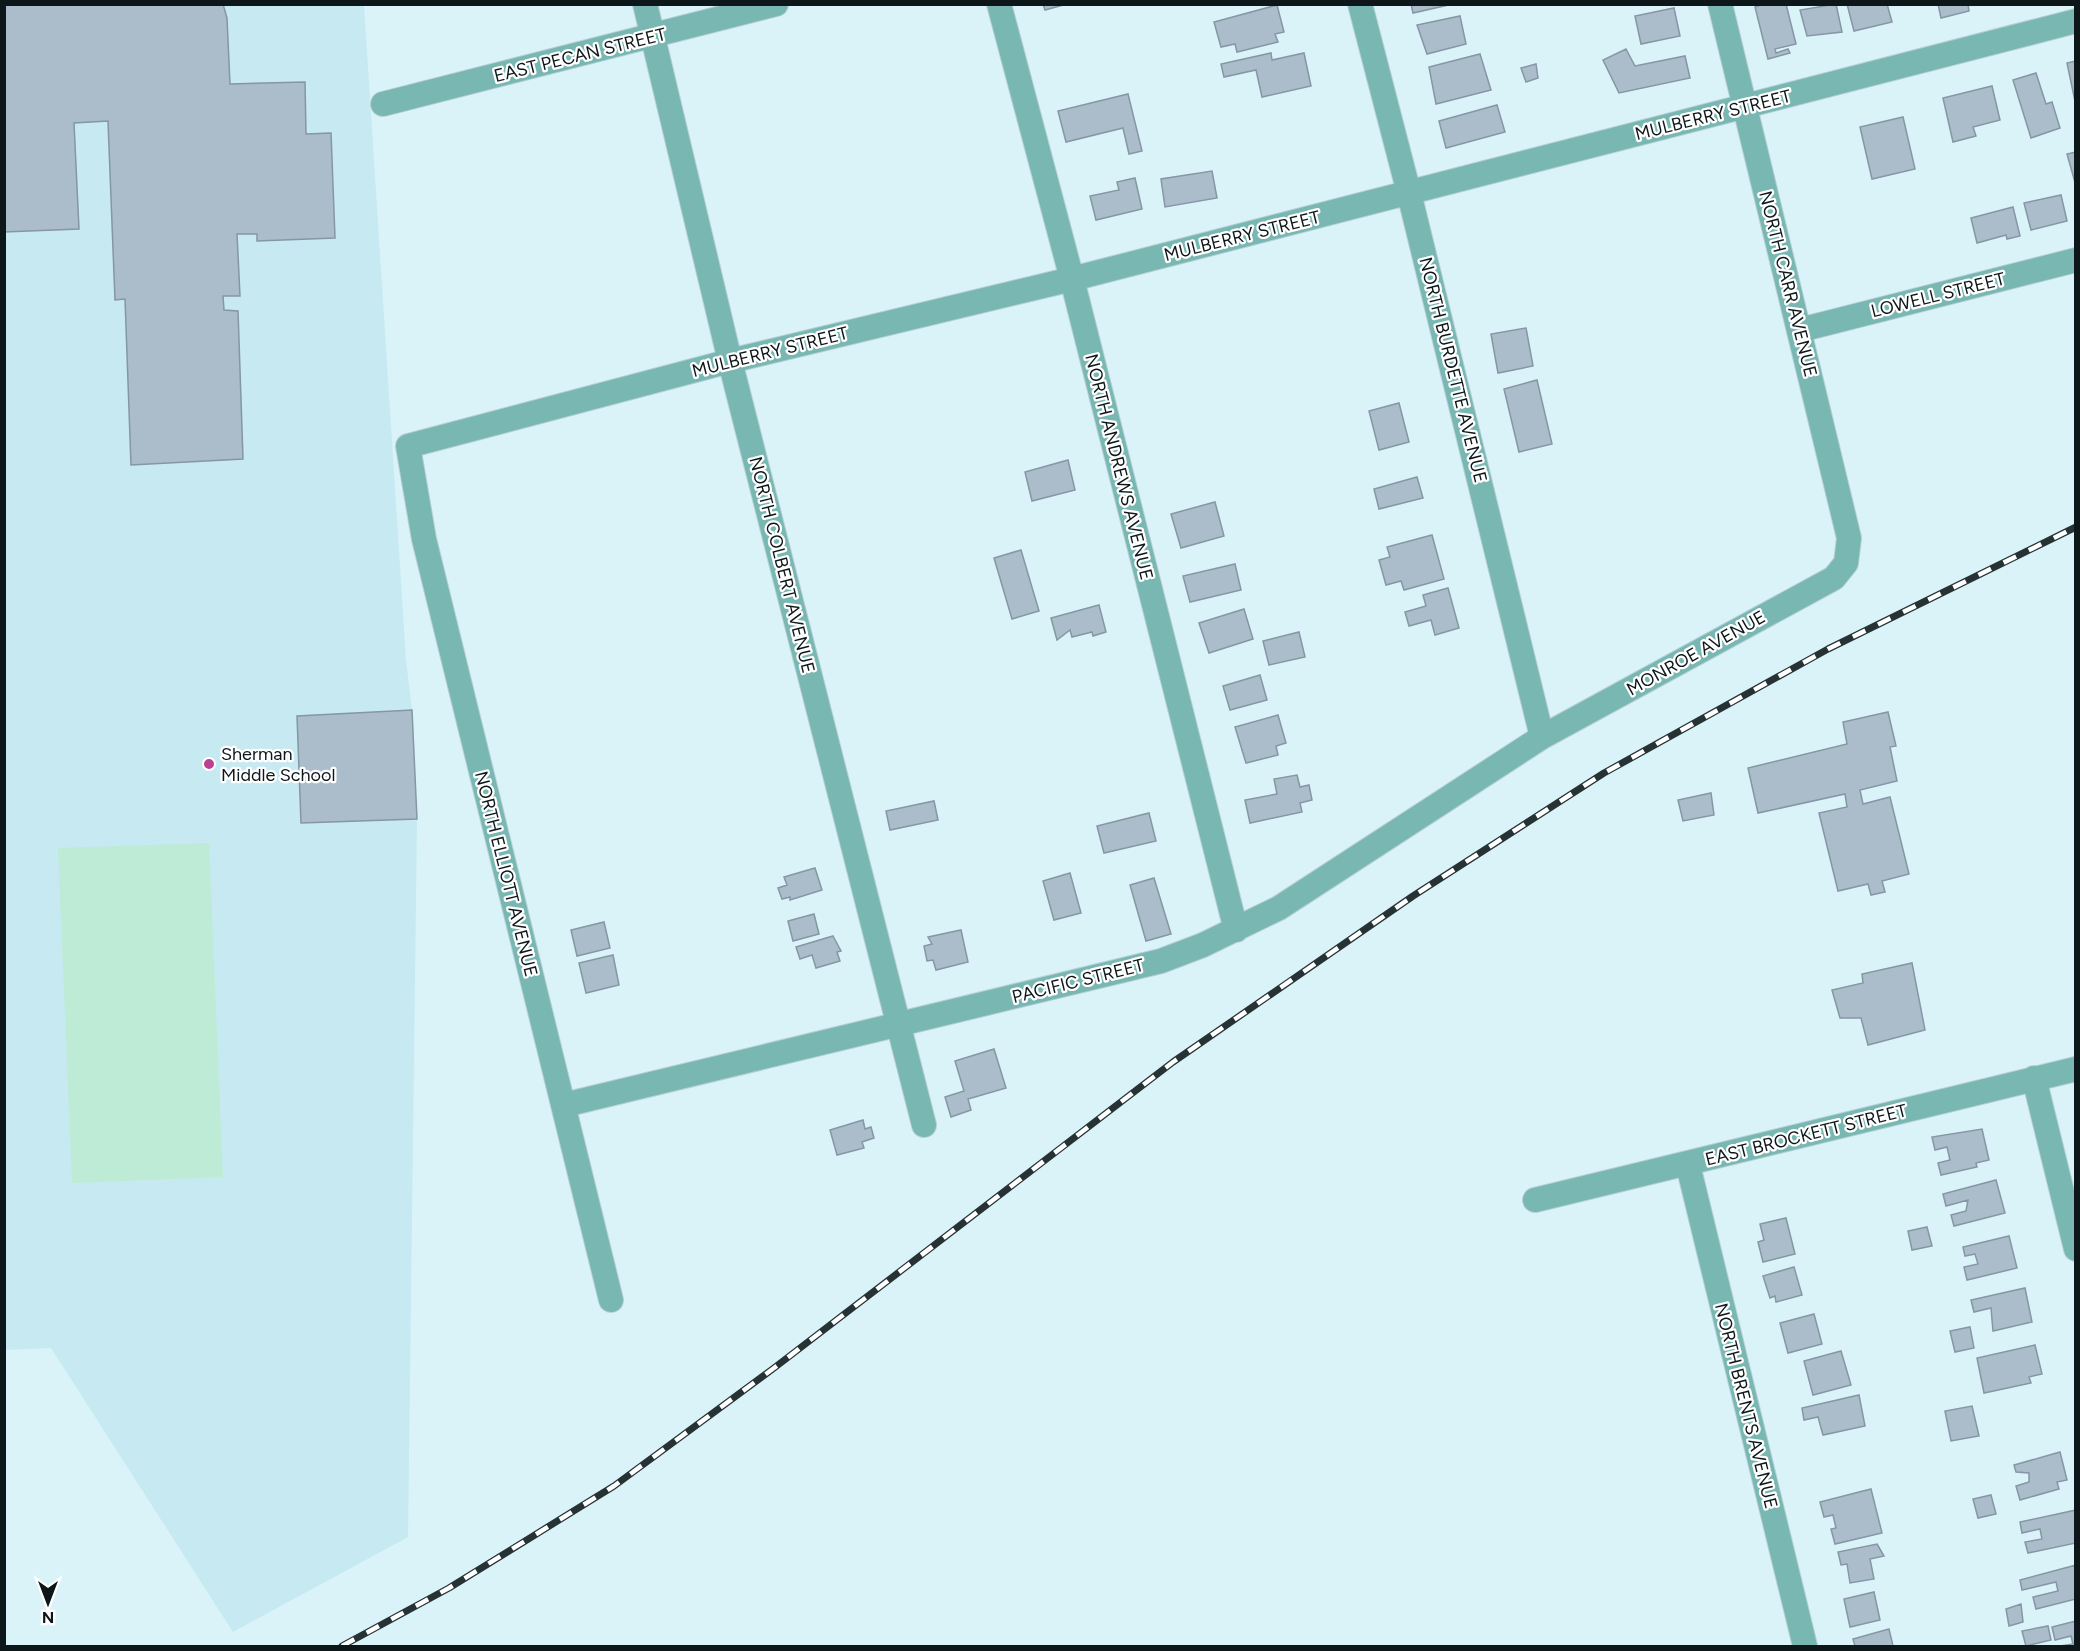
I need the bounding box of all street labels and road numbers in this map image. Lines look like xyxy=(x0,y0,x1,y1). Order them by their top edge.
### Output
street label: EAST PECAN STREET xyxy=(492,23,668,87)
street label: MULBERRY STREET xyxy=(1633,85,1794,145)
street label: NORTH CARR AVENUE xyxy=(1754,189,1822,379)
street label: MULBERRY STREET xyxy=(1162,206,1323,266)
street label: NORTH BURDETTE AVENUE xyxy=(1414,255,1492,485)
street label: LOWELL STREET xyxy=(1869,268,2007,322)
street label: MULBERRY STREET xyxy=(690,322,851,382)
street label: NORTH ANDREWS AVENUE xyxy=(1080,352,1158,582)
street label: NORTH COLBERT AVENUE xyxy=(744,454,820,676)
street label: MONROE AVENUE xyxy=(1623,606,1769,700)
street label: NORTH ELLIOTT AVENUE xyxy=(470,769,542,979)
street label: PACIFIC STREET xyxy=(1010,954,1147,1008)
street label: EAST BROCKETT STREET xyxy=(1703,1099,1909,1171)
street label: NORTH BRENTS AVENUE xyxy=(1710,1301,1782,1511)

